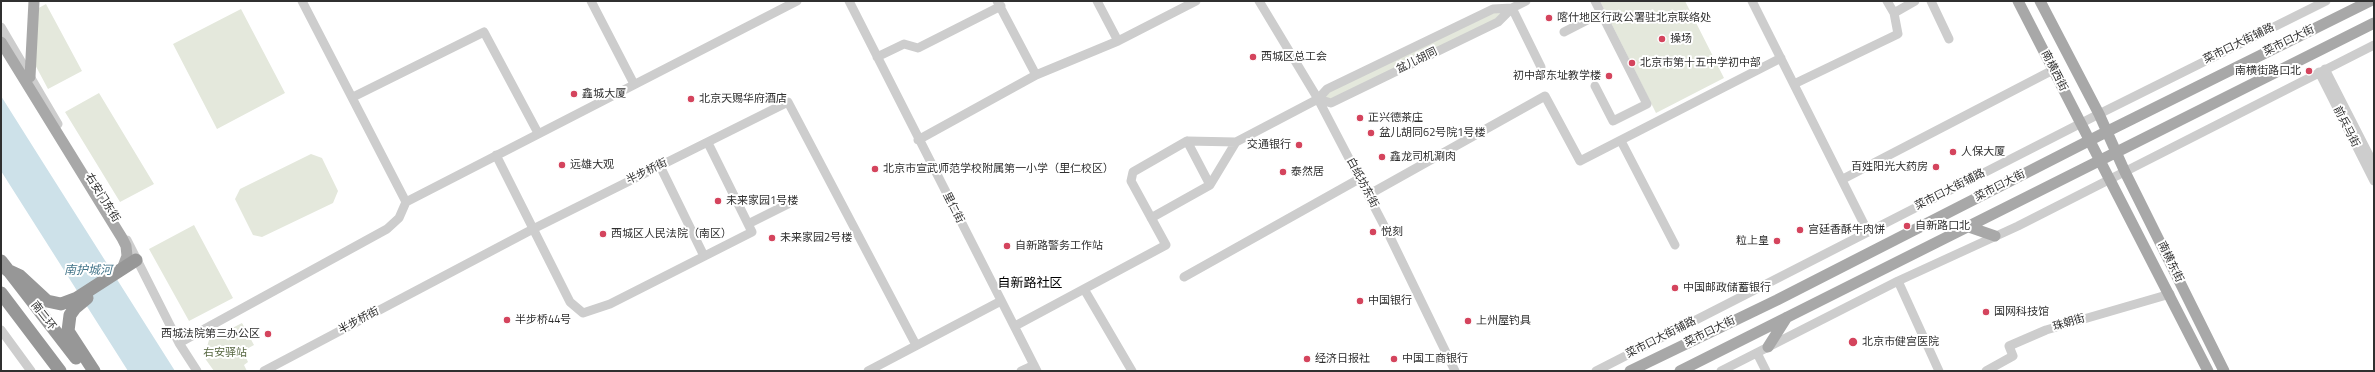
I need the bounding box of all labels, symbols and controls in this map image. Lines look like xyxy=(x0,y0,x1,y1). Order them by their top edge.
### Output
place label: 喀什地区行政公署驻北京联络处 xyxy=(1557,11,1711,25)
marker: 喀什地区行政公署驻北京联络处 xyxy=(1544,13,1554,23)
street label: 菜市口大街辅路 xyxy=(2202,21,2276,67)
street label: 菜市口大街 xyxy=(2261,23,2317,59)
place label: 操场 xyxy=(1670,32,1692,46)
marker: 操场 xyxy=(1657,34,1667,44)
street label: 盆儿胡同 xyxy=(1394,45,1440,77)
street label: 南横西街 xyxy=(2038,48,2070,94)
place label: 西城区总工会 xyxy=(1261,50,1327,64)
marker: 西城区总工会 xyxy=(1248,52,1258,62)
place label: 北京市第十五中学初中部 xyxy=(1640,56,1761,70)
marker: 北京市第十五中学初中部 xyxy=(1627,58,1637,68)
place label: 南横街路口北 xyxy=(2235,64,2301,78)
marker: 南横街路口北 xyxy=(2304,66,2314,76)
place label: 初中部东址教学楼 xyxy=(1513,69,1601,83)
marker: 初中部东址教学楼 xyxy=(1604,71,1614,81)
place label: 鑫城大厦 xyxy=(582,87,626,101)
marker: 鑫城大厦 xyxy=(569,89,579,99)
place label: 北京天赐华府酒店 xyxy=(699,92,787,106)
marker: 北京天赐华府酒店 xyxy=(686,94,696,104)
street label: 前兵马街 xyxy=(2330,104,2362,150)
place label: 正兴德茶庄 xyxy=(1368,111,1423,125)
marker: 正兴德茶庄 xyxy=(1355,113,1365,123)
place label: 盆儿胡同62号院1号楼 xyxy=(1379,126,1485,140)
marker: 盆儿胡同62号院1号楼 xyxy=(1366,128,1376,138)
place label: 交通银行 xyxy=(1247,138,1291,152)
marker: 交通银行 xyxy=(1294,140,1304,150)
place label: 人保大厦 xyxy=(1961,145,2005,159)
marker: 人保大厦 xyxy=(1948,147,1958,157)
place label: 鑫龙司机涮肉 xyxy=(1390,150,1456,164)
marker: 鑫龙司机涮肉 xyxy=(1377,152,1387,162)
street label: 半步桥街 xyxy=(624,156,670,188)
street label: 白纸坊东街 xyxy=(1343,156,1381,210)
place label: 远雄大观 xyxy=(570,158,614,172)
marker: 远雄大观 xyxy=(557,160,567,170)
place label: 百姓阳光大药房 xyxy=(1851,160,1928,174)
place label: 北京市宣武师范学校附属第一小学（里仁校区） xyxy=(883,162,1114,176)
marker: 百姓阳光大药房 xyxy=(1931,162,1941,172)
marker: 北京市宣武师范学校附属第一小学（里仁校区） xyxy=(870,164,880,174)
place label: 泰然居 xyxy=(1291,165,1324,179)
marker: 泰然居 xyxy=(1278,167,1288,177)
street label: 菜市口大街辅路 xyxy=(1913,167,1987,213)
street label: 菜市口大街 xyxy=(1973,168,2027,204)
street label: 右安门东街 xyxy=(82,171,122,225)
street label: 里仁街 xyxy=(940,190,966,226)
place label: 未来家园1号楼 xyxy=(726,194,798,208)
marker: 未来家园1号楼 xyxy=(713,196,723,206)
place label: 自新路口北 xyxy=(1915,219,1970,233)
marker: 自新路口北 xyxy=(1902,221,1912,231)
place label: 宫廷香酥牛肉饼 xyxy=(1808,223,1885,237)
place label: 悦刻 xyxy=(1381,225,1403,239)
marker: 宫廷香酥牛肉饼 xyxy=(1795,225,1805,235)
place label: 西城区人民法院（南区） xyxy=(611,227,732,241)
marker: 悦刻 xyxy=(1368,227,1378,237)
marker: 西城区人民法院（南区） xyxy=(598,229,608,239)
place label: 未来家园2号楼 xyxy=(780,231,852,245)
marker: 未来家园2号楼 xyxy=(767,233,777,243)
place label: 粒上皇 xyxy=(1736,234,1769,248)
marker: 粒上皇 xyxy=(1772,236,1782,246)
place label: 自新路警务工作站 xyxy=(1015,239,1103,253)
street label: 南横东街 xyxy=(2154,239,2186,285)
marker: 自新路警务工作站 xyxy=(1002,241,1012,251)
water label: 南护城河 xyxy=(64,264,112,278)
district label: 自新路社区 xyxy=(998,276,1062,292)
place label: 中国邮政储蓄银行 xyxy=(1683,281,1771,295)
marker: 中国邮政储蓄银行 xyxy=(1670,283,1680,293)
place label: 中国银行 xyxy=(1368,294,1412,308)
marker: 中国银行 xyxy=(1355,296,1365,306)
street label: 南二环 xyxy=(28,299,58,333)
street label: 半步桥街 xyxy=(336,305,382,337)
place label: 国网科技馆 xyxy=(1994,305,2049,319)
marker: 国网科技馆 xyxy=(1981,307,1991,317)
street label: 珠朝街 xyxy=(2051,312,2087,334)
place label: 半步桥44号 xyxy=(515,313,571,327)
place label: 上州屋钓具 xyxy=(1476,314,1531,328)
street label: 菜市口大街 xyxy=(1682,314,1738,350)
marker: 半步桥44号 xyxy=(502,315,512,325)
street label: 菜市口大街辅路 xyxy=(1624,315,1698,361)
marker: 上州屋钓具 xyxy=(1463,316,1473,326)
place label: 西城法院第三办公区 xyxy=(161,327,260,341)
marker: 西城法院第三办公区 xyxy=(263,329,273,339)
place label: 北京市健宫医院 xyxy=(1862,335,1939,349)
marker: 北京市健宫医院 xyxy=(1847,336,1859,348)
park label: 右安驿站 xyxy=(203,346,247,360)
place label: 经济日报社 xyxy=(1315,352,1370,366)
place label: 中国工商银行 xyxy=(1402,352,1468,366)
marker: 经济日报社 xyxy=(1302,354,1312,364)
marker: 中国工商银行 xyxy=(1389,354,1399,364)

